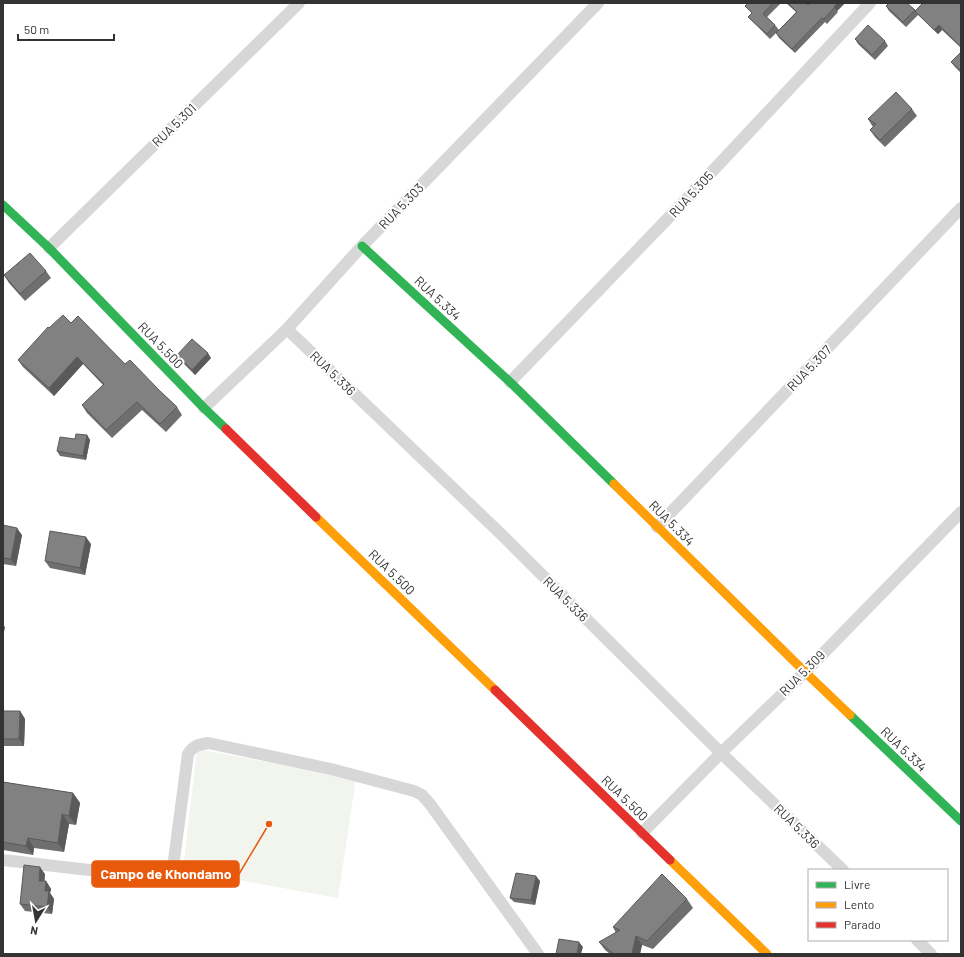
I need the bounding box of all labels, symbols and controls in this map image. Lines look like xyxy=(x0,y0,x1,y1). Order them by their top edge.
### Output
scale bar xyxy=(18,16,114,42)
text: 50 m xyxy=(24,22,49,36)
street label: RUA 5.301 xyxy=(149,100,199,150)
street label: RUA 5.305 xyxy=(665,167,717,221)
street label: RUA 5.303 xyxy=(375,180,427,232)
street label: RUA 5.334 xyxy=(411,272,465,324)
street label: RUA 5.500 xyxy=(135,318,187,372)
street label: RUA 5.307 xyxy=(783,342,835,394)
street label: RUA 5.336 xyxy=(307,347,359,399)
street label: RUA 5.334 xyxy=(646,497,698,549)
street label: RUA 5.500 xyxy=(365,546,419,598)
street label: RUA 5.336 xyxy=(540,573,592,625)
street label: RUA 5.309 xyxy=(776,647,828,699)
street label: RUA 5.334 xyxy=(878,723,930,775)
street label: RUA 5.500 xyxy=(598,772,652,824)
street label: RUA 5.336 xyxy=(771,800,823,852)
callout: Campo de Khondamo xyxy=(92,861,239,887)
text: Campo de Khondamo xyxy=(101,865,232,882)
legend xyxy=(808,869,948,941)
text: Livre xyxy=(844,877,870,891)
text: Lento xyxy=(844,897,874,911)
north arrow xyxy=(16,901,56,941)
text: Parado xyxy=(844,917,881,931)
text: N xyxy=(29,924,39,938)

